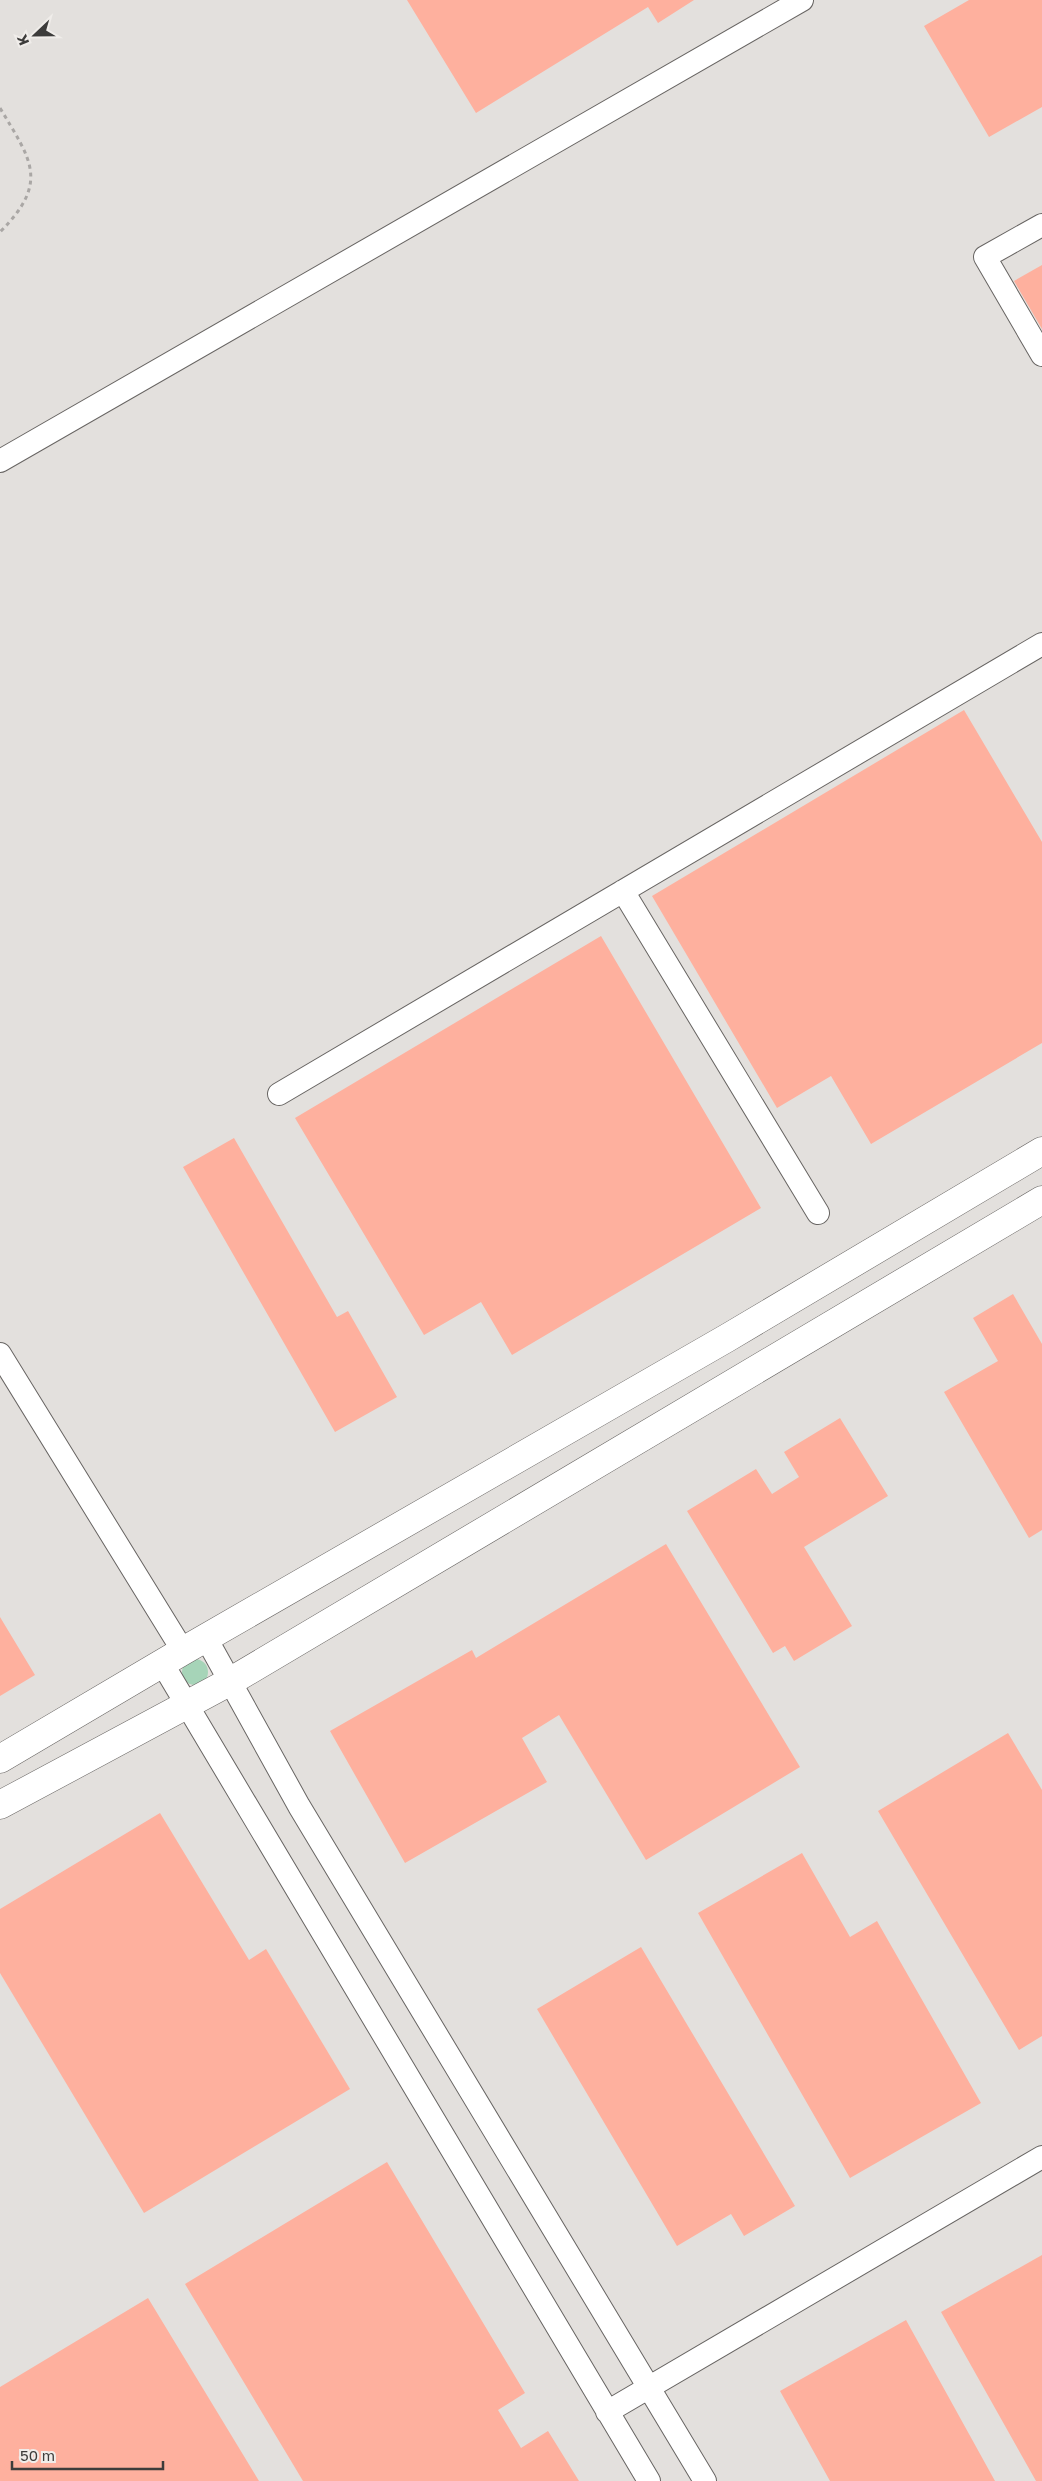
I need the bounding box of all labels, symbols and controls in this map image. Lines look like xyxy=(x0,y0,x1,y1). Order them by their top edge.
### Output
north arrow xyxy=(10,10,60,60)
text: K xyxy=(13,32,32,48)
scale bar xyxy=(12,2438,164,2470)
text: 50 m xyxy=(20,2446,55,2464)

